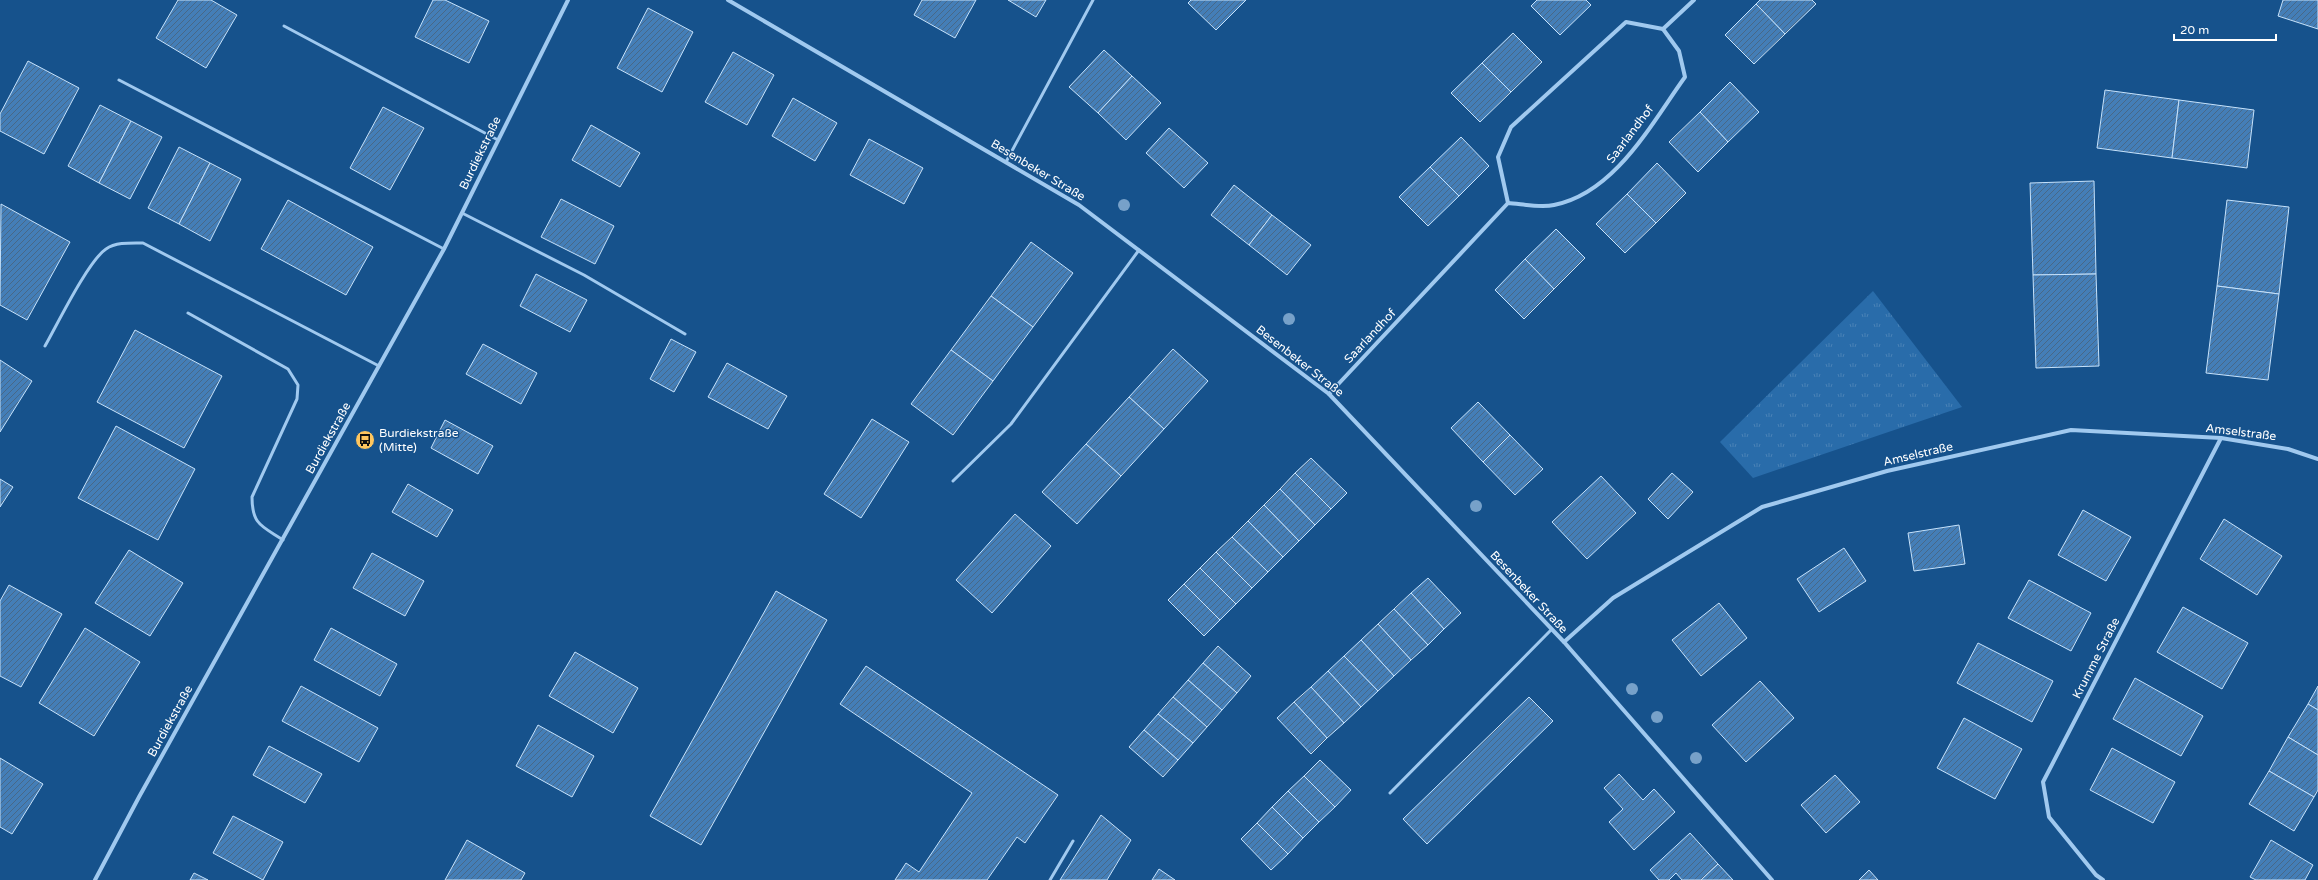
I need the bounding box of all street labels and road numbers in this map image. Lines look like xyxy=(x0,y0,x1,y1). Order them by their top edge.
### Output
street label: Saarlandhof xyxy=(1604,102,1657,166)
street label: Burdiekstraße xyxy=(456,114,504,192)
street label: Besenbeker Straße xyxy=(988,136,1088,204)
street label: Saarlandhof xyxy=(1341,306,1399,366)
street label: Besenbeker Straße xyxy=(1253,322,1347,400)
street label: Burdiekstraße xyxy=(303,400,353,476)
street label: Amselstraße xyxy=(2205,421,2277,443)
street label: Amselstraße xyxy=(1882,439,1954,469)
street label: Besenbeker Straße xyxy=(1487,548,1571,636)
street label: Krumme Straße xyxy=(2070,615,2123,701)
street label: Burdiekstraße xyxy=(145,683,195,759)

